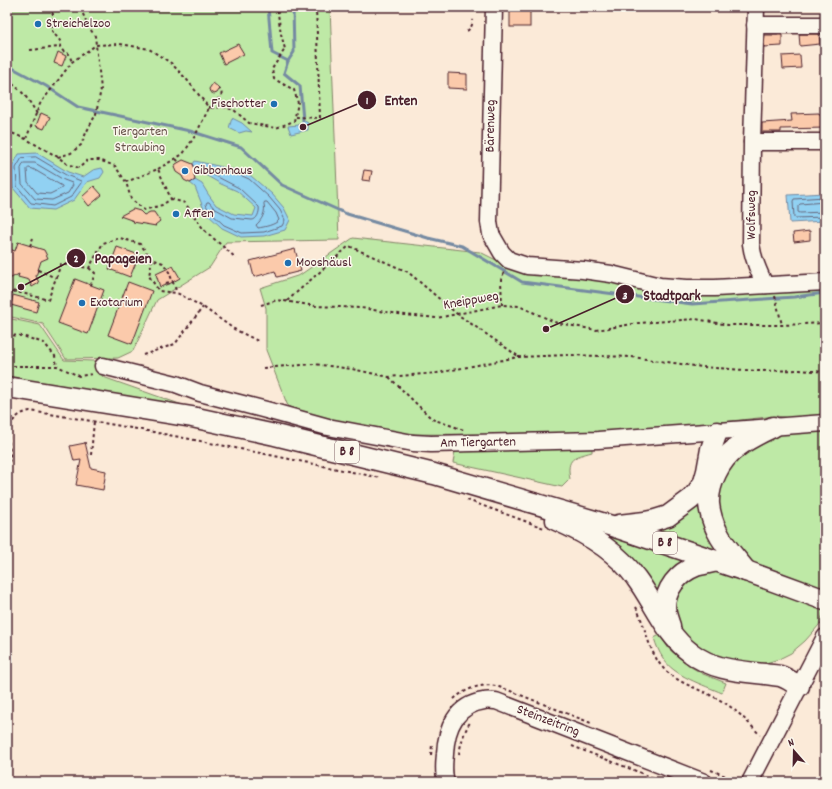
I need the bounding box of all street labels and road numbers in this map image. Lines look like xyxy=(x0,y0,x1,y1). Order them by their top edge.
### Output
street label: Bärenweg xyxy=(481,99,501,153)
street label: Wolfsweg xyxy=(742,190,762,240)
street label: Kneippweg xyxy=(442,286,500,316)
street label: Am Tiergarten xyxy=(440,432,516,454)
road number: B 8 xyxy=(335,441,359,463)
road number: B 8 xyxy=(653,532,677,554)
street label: Steinzeitring xyxy=(514,700,582,742)

